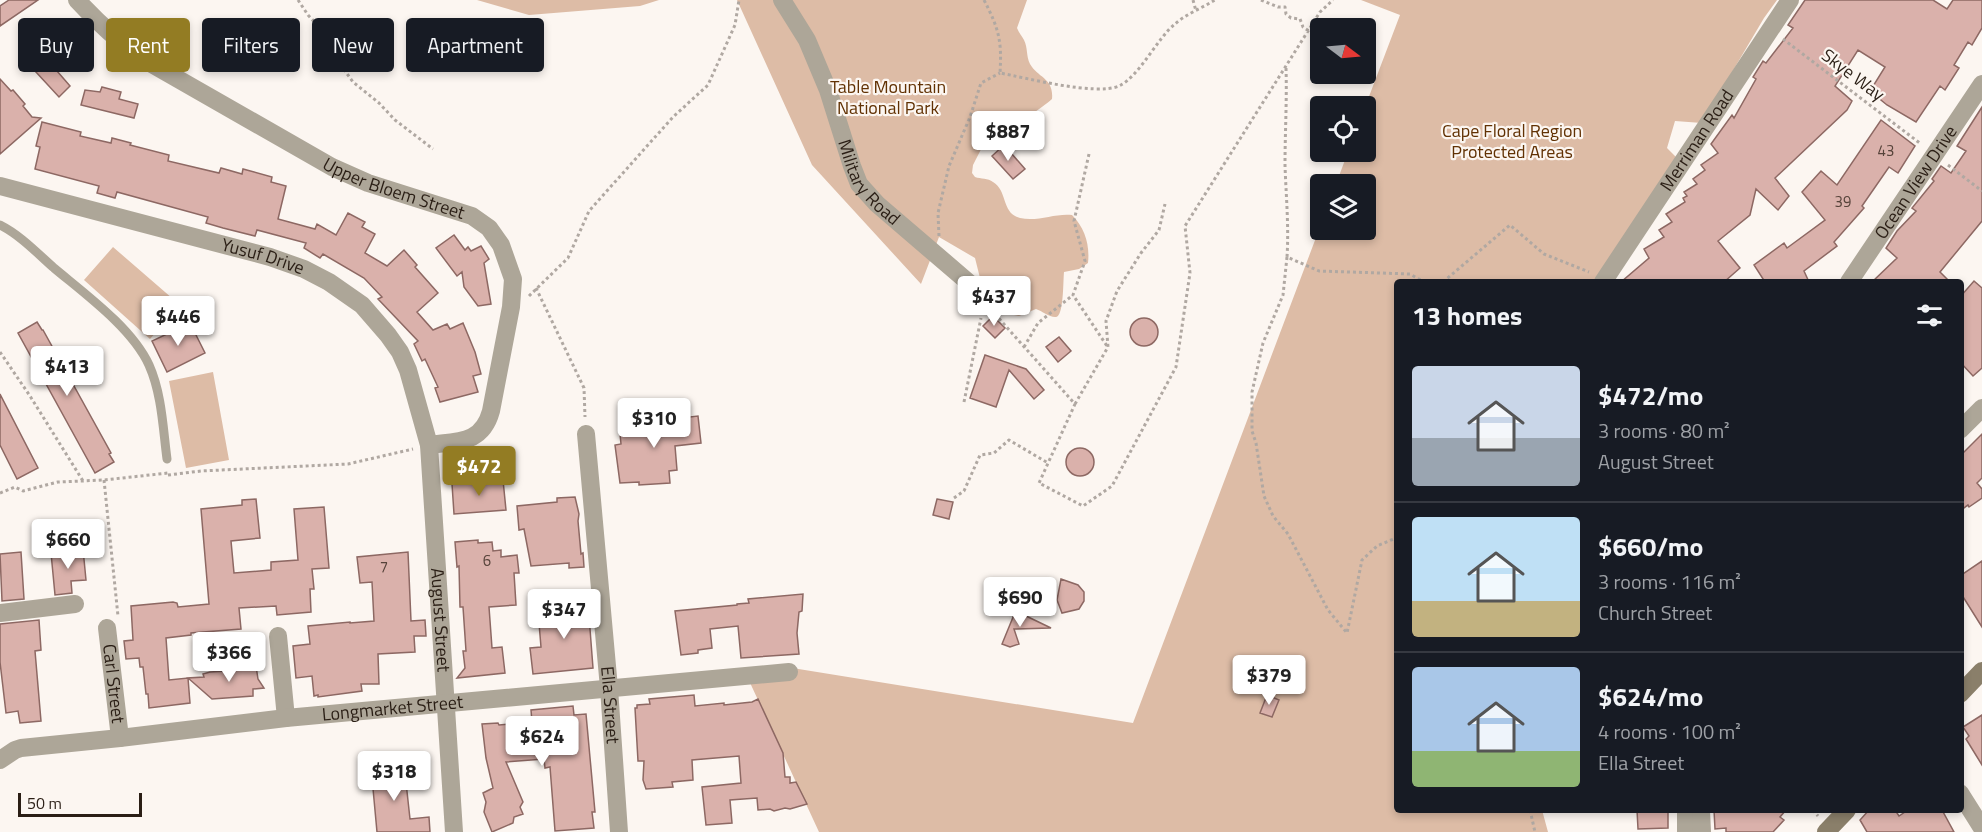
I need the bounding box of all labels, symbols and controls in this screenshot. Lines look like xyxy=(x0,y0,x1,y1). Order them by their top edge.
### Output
chip: Buy xyxy=(18,18,94,72)
chip: Rent xyxy=(106,18,190,72)
chip: Filters xyxy=(202,18,300,72)
chip: New xyxy=(312,18,394,72)
chip: Apartment xyxy=(406,18,544,72)
north arrow xyxy=(1310,18,1376,84)
map controls xyxy=(1310,18,1376,240)
street label: Skye Way xyxy=(1816,42,1891,108)
park label: Table Mountain National Park xyxy=(830,73,946,121)
street label: Merriman Road xyxy=(1653,84,1740,196)
button: locate xyxy=(1310,96,1376,162)
pin: $887 xyxy=(972,111,1044,162)
text: $887 xyxy=(986,115,1030,146)
park label: Cape Floral Region Protected Areas xyxy=(1442,117,1582,165)
street label: Ocean View Drive xyxy=(1868,120,1963,244)
street label: Military Road xyxy=(831,136,907,231)
house number: 43 xyxy=(1878,139,1894,162)
street label: Upper Bloem Street xyxy=(318,150,469,226)
button: layers xyxy=(1310,174,1376,240)
house number: 39 xyxy=(1835,190,1851,213)
street label: Yusuf Drive xyxy=(218,231,308,281)
pin: $437 xyxy=(958,276,1030,327)
text: $437 xyxy=(972,280,1016,311)
pin: $446 xyxy=(142,296,214,347)
text: 13 homes xyxy=(1412,296,1522,335)
icon: filters xyxy=(1913,299,1946,332)
text: $446 xyxy=(156,300,200,331)
pin: $413 xyxy=(31,346,103,397)
text: $413 xyxy=(45,350,89,381)
text: $472/mo xyxy=(1598,376,1703,415)
icon: home xyxy=(1460,390,1532,462)
pin: $310 xyxy=(618,398,690,449)
text: $310 xyxy=(632,402,676,433)
text: 3 rooms · 80 m² xyxy=(1598,415,1730,446)
pin: $472 xyxy=(443,446,515,497)
text: August Street xyxy=(1598,446,1714,477)
text: $472 xyxy=(457,450,501,481)
pin: $660 xyxy=(32,519,104,570)
text: $660 xyxy=(46,523,90,554)
text: $660/mo xyxy=(1598,527,1703,566)
icon: home xyxy=(1460,541,1532,613)
house number: 6 xyxy=(483,549,491,572)
house number: 7 xyxy=(380,555,388,578)
text: 3 rooms · 116 m² xyxy=(1598,566,1741,597)
street label: August Street xyxy=(424,567,458,673)
pin: $690 xyxy=(984,577,1056,628)
text: $690 xyxy=(998,581,1042,612)
pin: $347 xyxy=(528,589,600,640)
text: $347 xyxy=(542,593,586,624)
text: Church Street xyxy=(1598,597,1712,628)
pin: $366 xyxy=(193,632,265,683)
text: $366 xyxy=(207,636,251,667)
street label: Carl Street xyxy=(96,642,132,725)
pin: $379 xyxy=(1233,655,1305,706)
text: $379 xyxy=(1247,659,1291,690)
street label: Ella Street xyxy=(594,665,627,745)
text: $624/mo xyxy=(1598,677,1703,716)
street label: Longmarket Street xyxy=(321,688,465,728)
icon: home xyxy=(1460,691,1532,763)
pin: $624 xyxy=(506,716,578,767)
text: 4 rooms · 100 m² xyxy=(1598,716,1741,747)
text: $624 xyxy=(520,720,564,751)
text: Ella Street xyxy=(1598,747,1684,778)
pin: $318 xyxy=(358,751,430,802)
text: $318 xyxy=(372,755,416,786)
scale bar xyxy=(18,790,142,818)
text: 50 m xyxy=(27,791,62,815)

